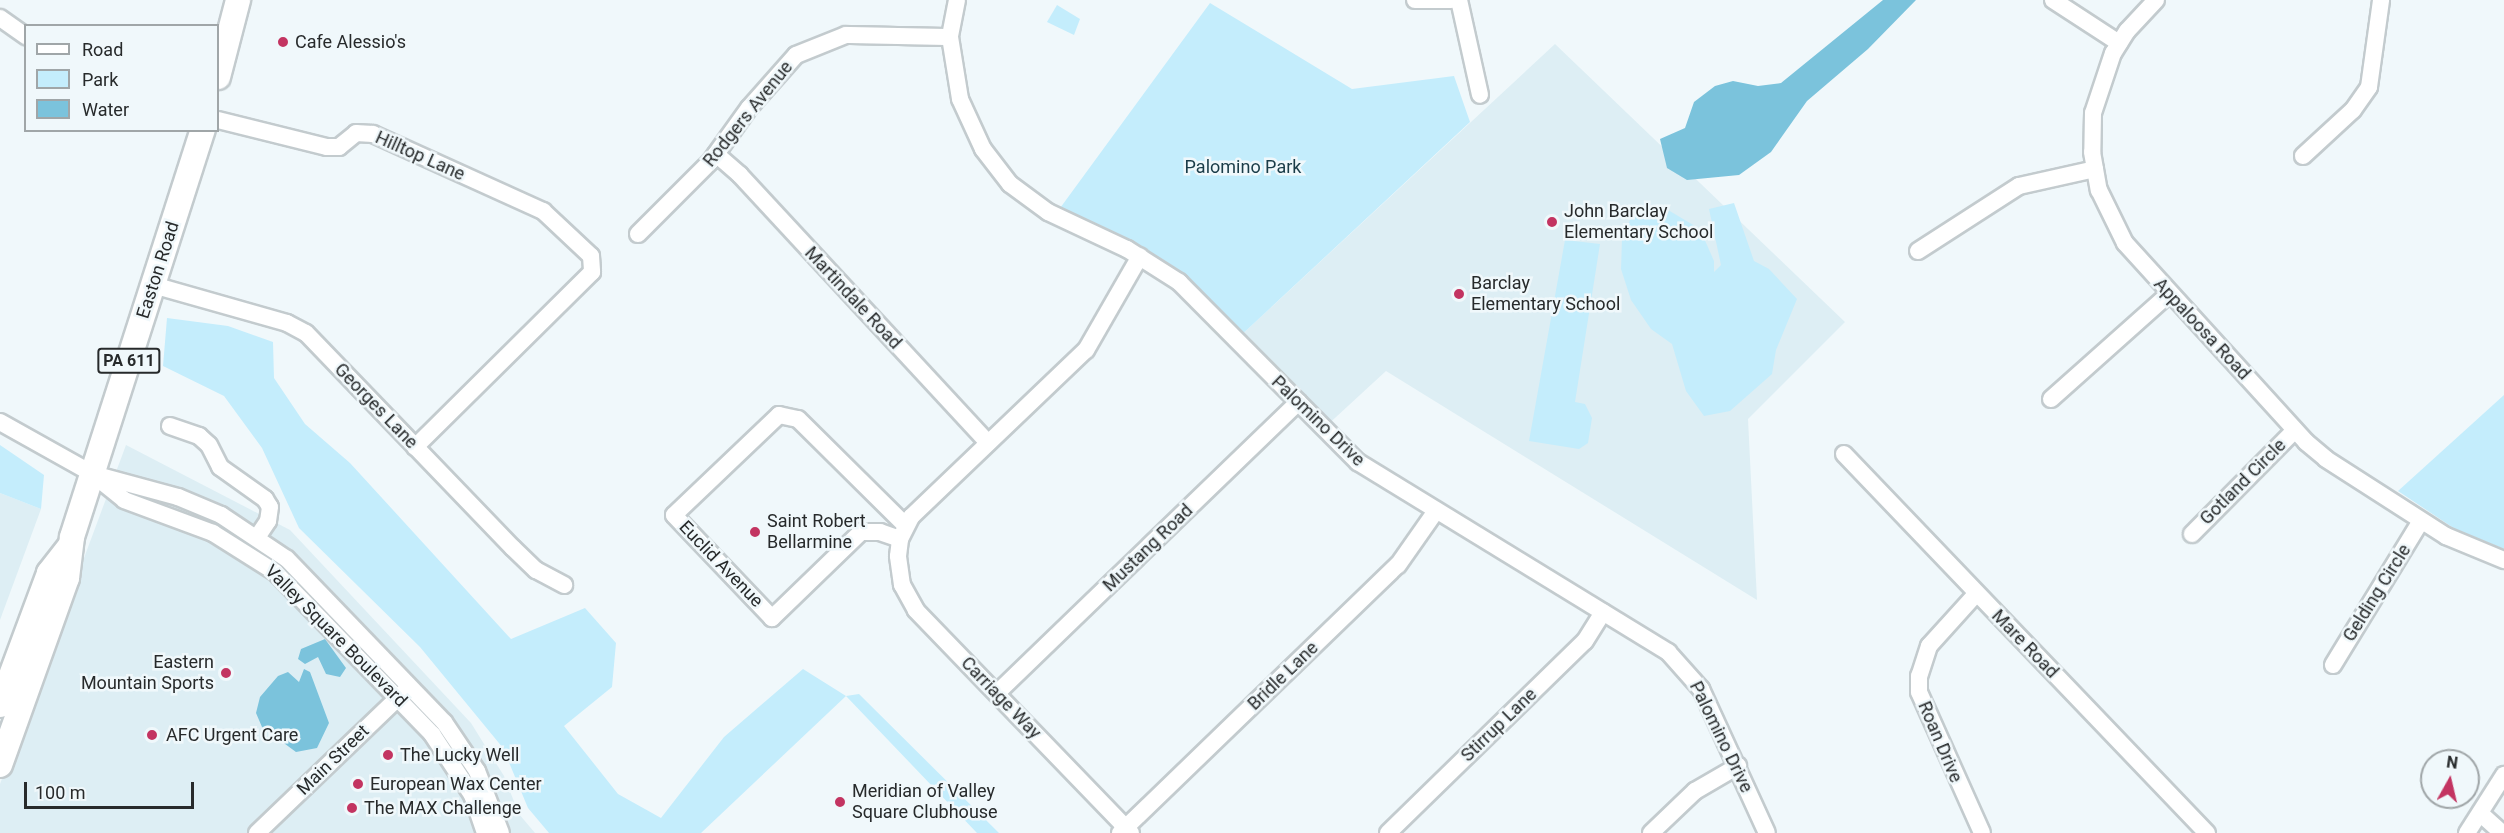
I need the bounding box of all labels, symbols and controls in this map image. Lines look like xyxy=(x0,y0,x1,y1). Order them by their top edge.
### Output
legend xyxy=(24,24,219,132)
place label: Cafe Alessio's xyxy=(295,31,406,53)
marker: Cafe Alessio's xyxy=(276,35,290,49)
text: Road xyxy=(82,39,123,60)
street label: Rodgers Avenue xyxy=(699,57,797,171)
text: Park xyxy=(82,69,118,90)
text: Water xyxy=(82,99,129,120)
street label: Hilltop Lane xyxy=(372,127,468,185)
park label: Palomino Park xyxy=(1185,156,1301,178)
place label: John Barclay Elementary School xyxy=(1564,201,1713,244)
marker: John Barclay Elementary School xyxy=(1545,215,1559,229)
street label: Easton Road xyxy=(132,219,184,321)
street label: Martindale Road xyxy=(800,242,906,354)
place label: Barclay Elementary School xyxy=(1471,273,1620,316)
street label: Appaloosa Road xyxy=(2149,274,2255,384)
marker: Barclay Elementary School xyxy=(1452,287,1466,301)
road number: PA 611 xyxy=(96,348,162,374)
street label: Georges Lane xyxy=(330,359,422,453)
street label: Palomino Drive xyxy=(1267,371,1369,471)
street label: Gotland Circle xyxy=(2196,435,2290,529)
street label: Mustang Road xyxy=(1099,500,1197,596)
place label: Saint Robert Bellarmine xyxy=(767,511,866,554)
street label: Euclid Avenue xyxy=(674,516,768,612)
marker: Saint Robert Bellarmine xyxy=(748,525,762,539)
street label: Gelding Circle xyxy=(2339,540,2415,646)
street label: Valley Square Boulevard xyxy=(260,560,412,712)
street label: Mare Road xyxy=(1987,605,2063,683)
street label: Bridle Lane xyxy=(1243,637,1323,715)
place label: Eastern Mountain Sports xyxy=(81,652,214,694)
street label: Carriage Way xyxy=(956,652,1046,744)
marker: Eastern Mountain Sports xyxy=(219,666,233,680)
street label: Palomino Drive xyxy=(1685,678,1757,796)
street label: Stirrup Lane xyxy=(1457,684,1541,766)
street label: Roan Drive xyxy=(1913,698,1967,786)
street label: Main Street xyxy=(292,720,374,800)
place label: AFC Urgent Care xyxy=(166,724,298,746)
marker: AFC Urgent Care xyxy=(143,726,161,744)
place label: The Lucky Well xyxy=(400,744,519,766)
marker: The Lucky Well xyxy=(381,748,395,762)
north arrow xyxy=(2420,749,2480,809)
text: N xyxy=(2445,752,2459,773)
scale bar xyxy=(27,770,196,808)
place label: European Wax Center xyxy=(370,773,542,795)
marker: European Wax Center xyxy=(351,777,365,791)
place label: Meridian of Valley Square Clubhouse xyxy=(852,781,998,824)
text: 100 m xyxy=(35,782,86,803)
marker: Meridian of Valley Square Clubhouse xyxy=(833,795,847,809)
place label: The MAX Challenge xyxy=(364,797,521,819)
marker: The MAX Challenge xyxy=(345,801,359,815)

